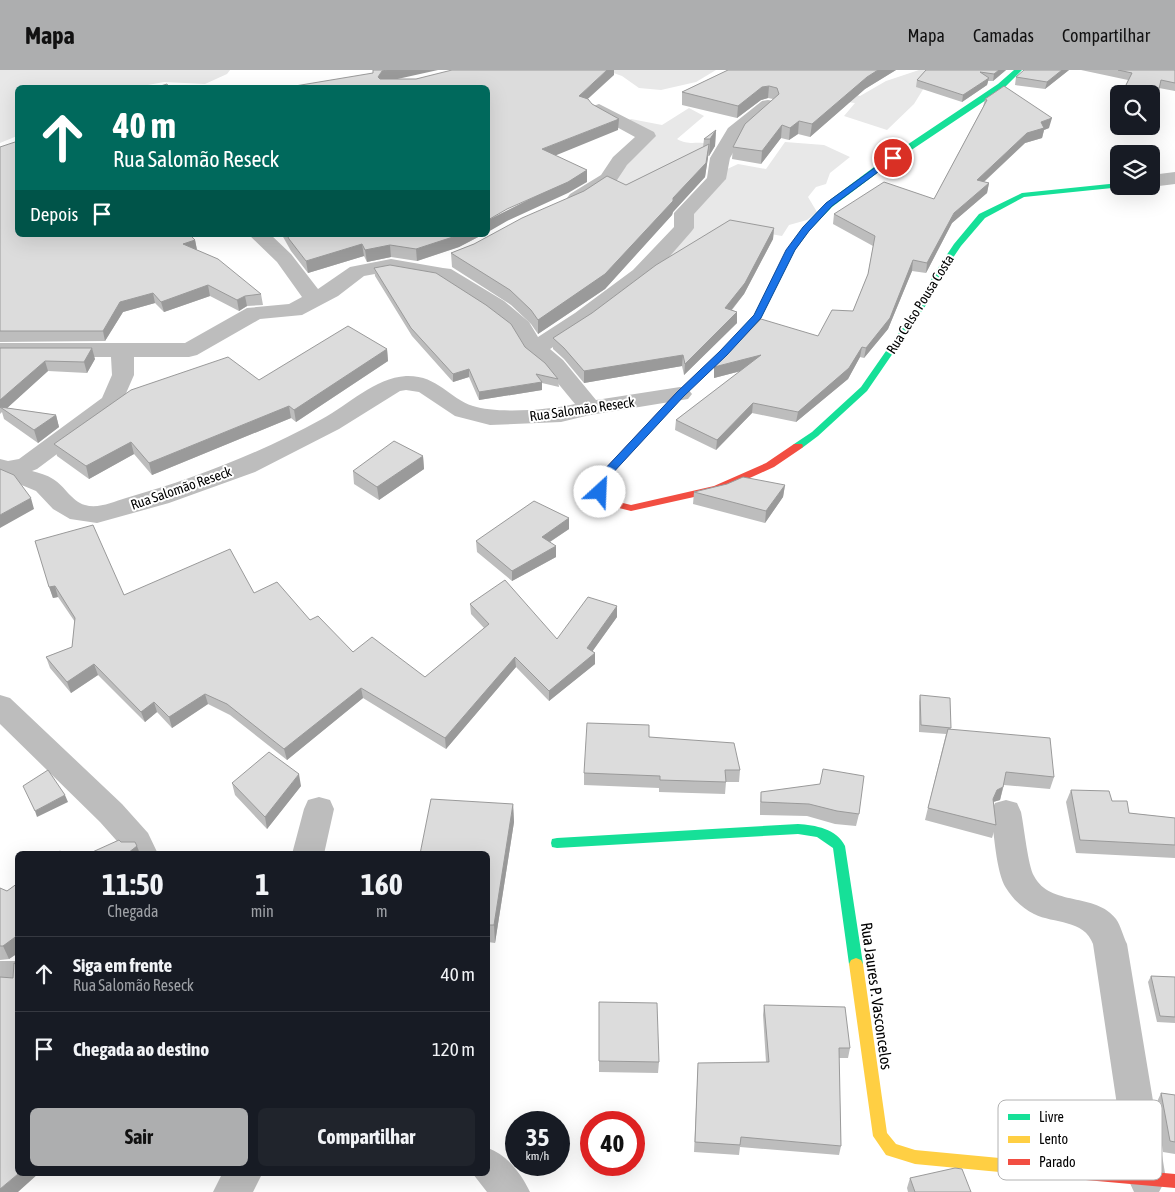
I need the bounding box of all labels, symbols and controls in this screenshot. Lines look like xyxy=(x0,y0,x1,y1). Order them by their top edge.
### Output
text: Mapa xyxy=(25,22,75,49)
text: Mapa xyxy=(908,25,945,46)
text: Camadas xyxy=(973,25,1034,46)
text: Compartilhar xyxy=(1062,25,1150,46)
map controls xyxy=(1110,85,1160,195)
button: search xyxy=(1110,85,1160,135)
icon: ahead xyxy=(30,105,95,170)
text: 40 m xyxy=(113,105,176,145)
pin xyxy=(872,137,914,179)
icon: arrive xyxy=(879,144,907,172)
button: layers xyxy=(1110,145,1160,195)
text: Rua Salomão Reseck xyxy=(113,146,279,172)
icon: arrive xyxy=(88,200,116,228)
text: Depois xyxy=(30,203,78,225)
street label: Rua Celso Pousa Costa xyxy=(883,252,957,356)
street label: Rua Salomão Reseck xyxy=(529,394,635,424)
street label: Rua Salomão Reseck xyxy=(128,463,234,513)
position arrow xyxy=(573,465,625,517)
text: 11:50 xyxy=(102,867,164,901)
text: 1 xyxy=(255,867,269,901)
text: 160 xyxy=(361,867,403,901)
text: Chegada xyxy=(107,902,158,920)
text: min xyxy=(251,902,274,920)
text: m xyxy=(376,902,388,920)
street label: Rua Jaures P. Vasconcelos xyxy=(858,921,896,1071)
text: Siga em frente xyxy=(73,954,172,976)
icon: ahead xyxy=(30,960,58,988)
text: 40 m xyxy=(441,963,475,985)
text: Rua Salomão Reseck xyxy=(73,976,194,994)
icon: arrive xyxy=(30,1035,58,1063)
text: Chegada ao destino xyxy=(73,1038,209,1060)
text: 120 m xyxy=(432,1038,475,1060)
legend xyxy=(998,1100,1162,1180)
button: Sair xyxy=(30,1108,248,1166)
button: Compartilhar xyxy=(258,1108,475,1166)
text: Livre xyxy=(1039,1109,1064,1125)
speed limit sign: 40 xyxy=(580,1111,645,1176)
text: 35 xyxy=(526,1123,549,1151)
text: Lento xyxy=(1039,1131,1068,1147)
text: km/h xyxy=(526,1149,549,1163)
text: Parado xyxy=(1039,1154,1076,1170)

